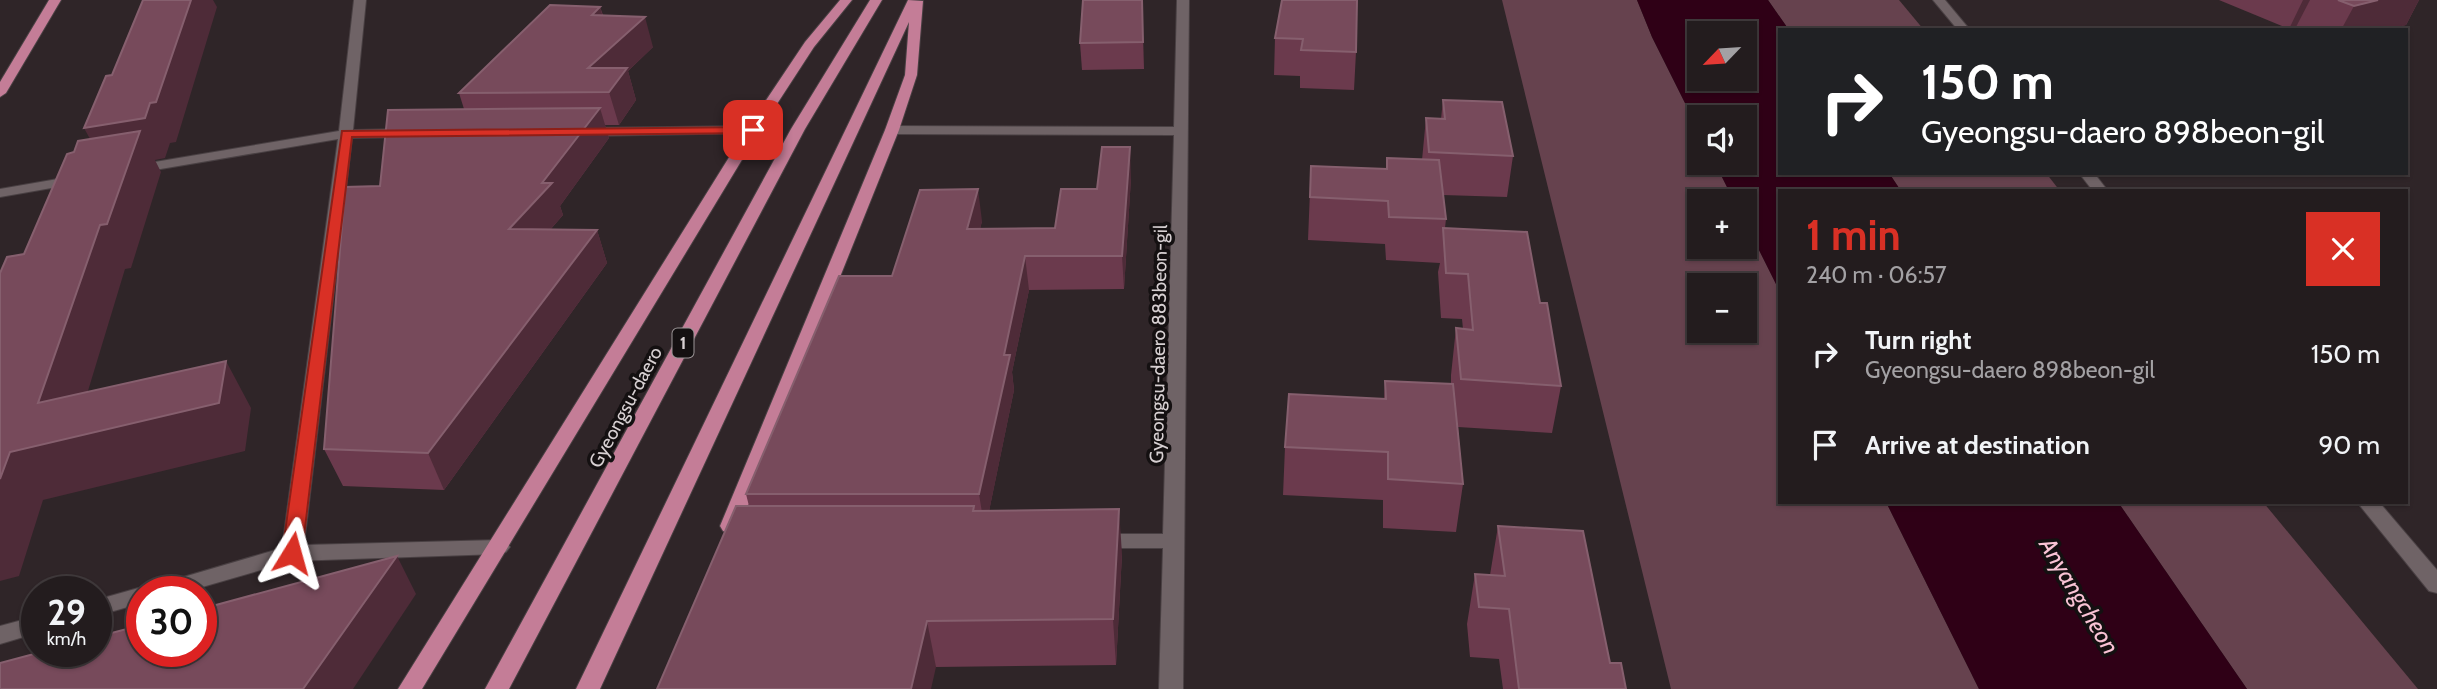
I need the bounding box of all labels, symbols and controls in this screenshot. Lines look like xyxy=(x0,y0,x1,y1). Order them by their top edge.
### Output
north arrow xyxy=(1687,21,1757,91)
map controls xyxy=(1687,21,1757,343)
text: 150 m xyxy=(1921,52,2054,111)
icon: right xyxy=(1806,56,1897,147)
pin xyxy=(723,100,783,160)
button: sound xyxy=(1687,105,1757,175)
icon: arrive xyxy=(734,111,772,149)
text: Gyeongsu-daero 898beon-gil xyxy=(1921,112,2324,151)
button: + xyxy=(1687,189,1757,259)
text: 1 min xyxy=(1806,209,1901,261)
button: close xyxy=(2306,212,2380,286)
street label: Gyeongsu-daero 883beon-gil xyxy=(1145,224,1172,464)
text: 240 m · 06:57 xyxy=(1806,261,1946,289)
button: − xyxy=(1687,273,1757,343)
text: Turn right xyxy=(1865,324,1971,356)
road number: 1 xyxy=(672,328,694,358)
icon: right xyxy=(1806,335,1844,373)
text: 150 m xyxy=(2311,338,2380,370)
street label: Gyeongsu-daero xyxy=(584,343,667,472)
text: Gyeongsu-daero 898beon-gil xyxy=(1865,356,2155,384)
icon: arrive xyxy=(1806,426,1844,464)
text: Arrive at destination xyxy=(1865,429,2090,461)
text: 90 m xyxy=(2318,429,2380,461)
position arrow xyxy=(255,516,329,590)
water label: Anyangcheon xyxy=(2033,531,2126,659)
speed limit sign: 30 xyxy=(126,576,217,667)
text: 29 xyxy=(47,591,86,634)
text: km/h xyxy=(47,628,86,650)

